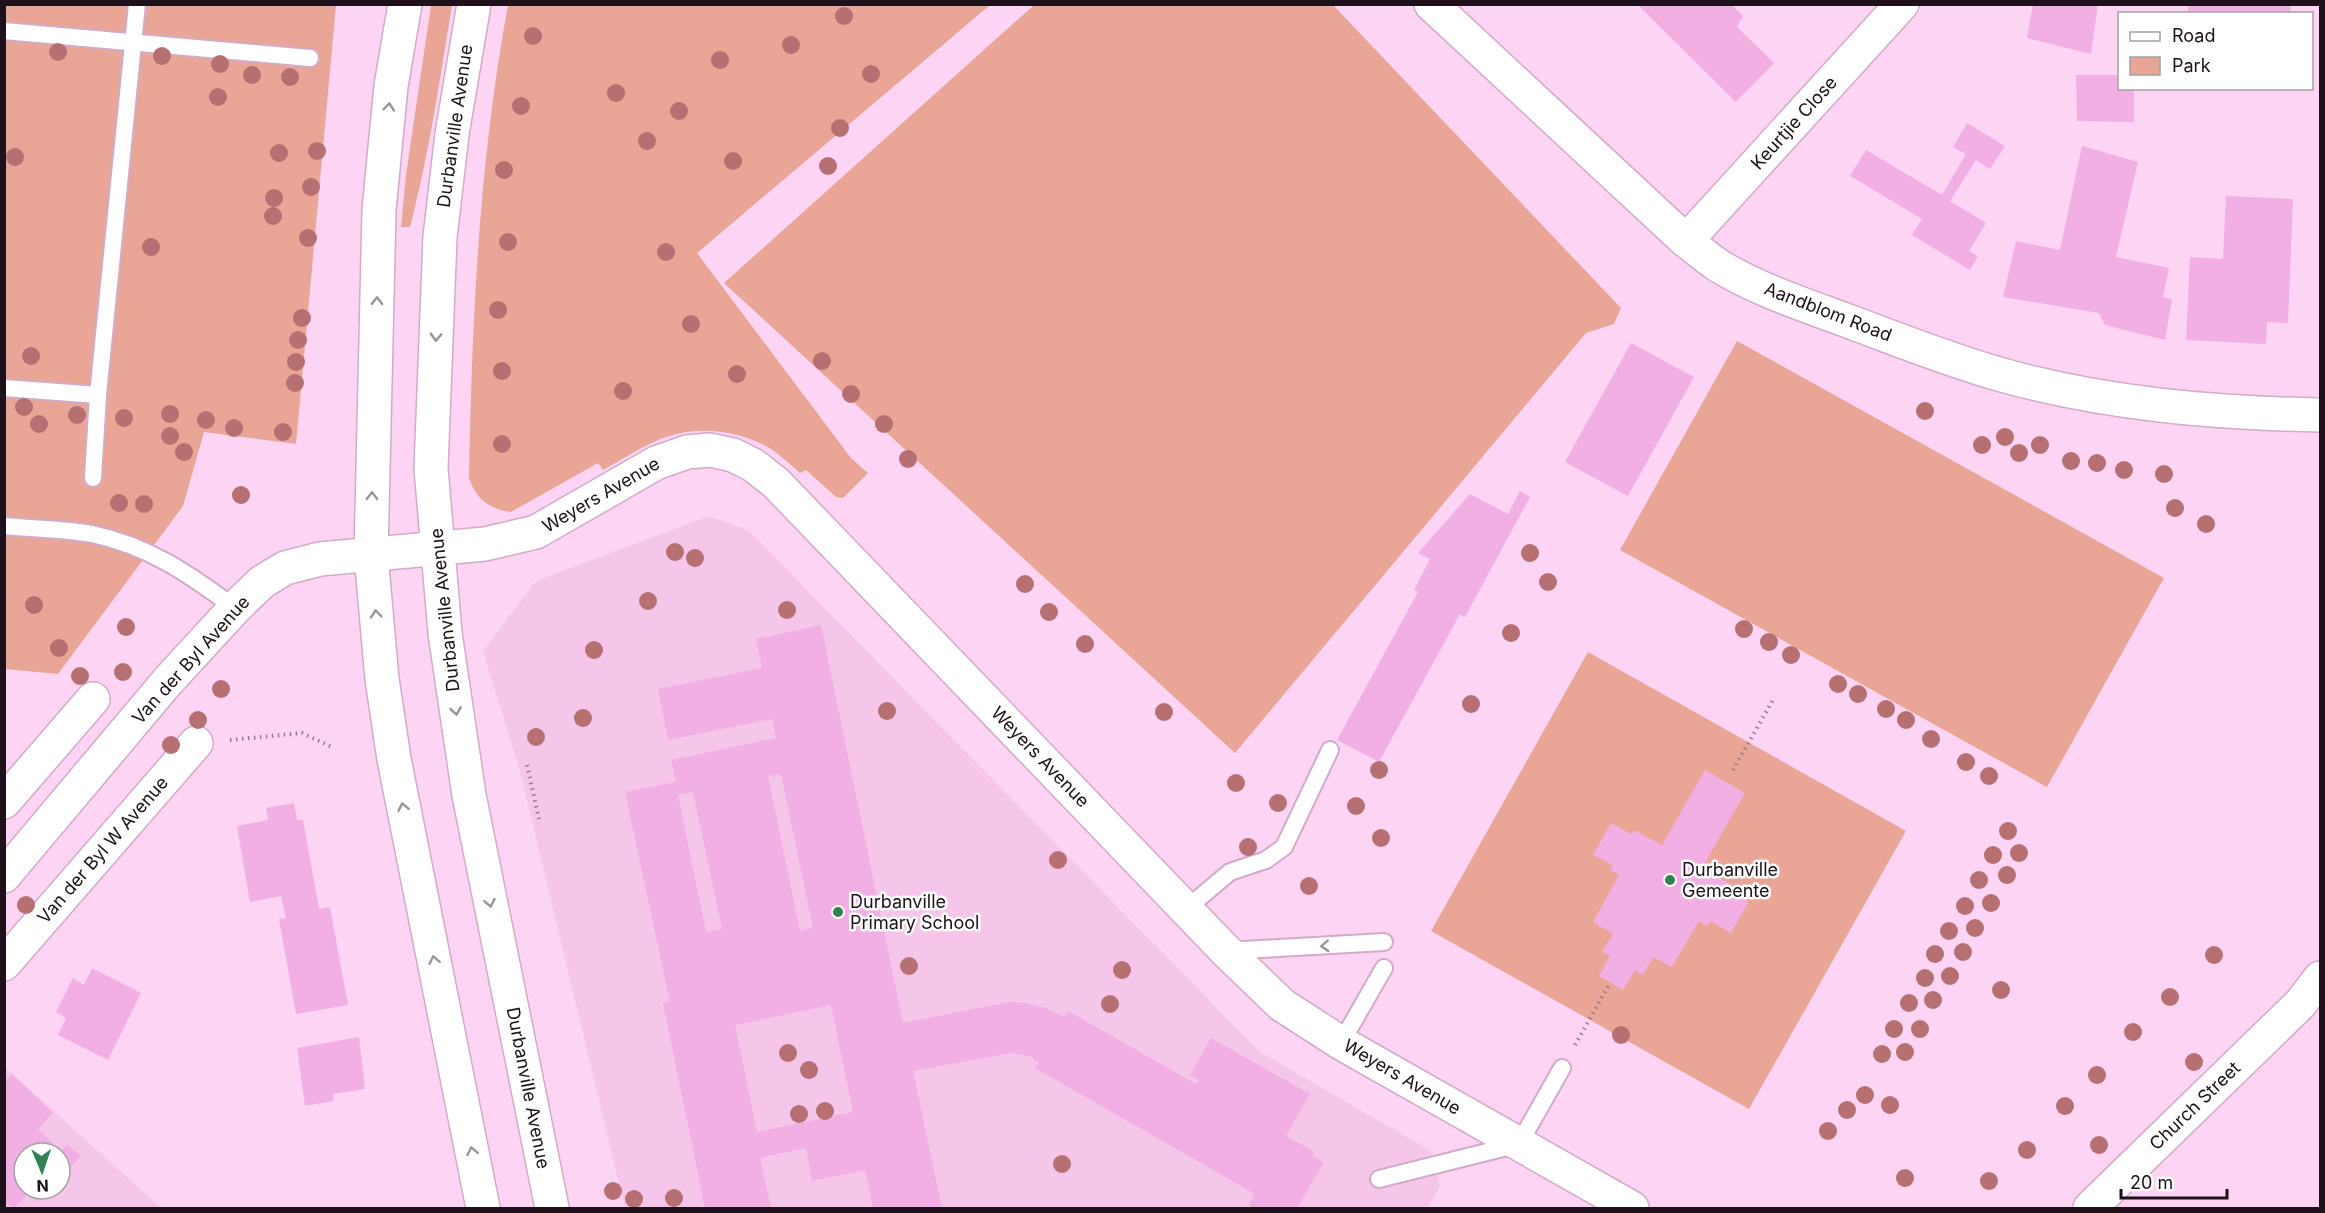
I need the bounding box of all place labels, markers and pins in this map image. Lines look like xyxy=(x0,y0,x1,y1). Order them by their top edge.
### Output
place label: Durbanville Gemeente xyxy=(1682,859,1778,901)
marker: Durbanville Gemeente xyxy=(1663,873,1677,887)
place label: Durbanville Primary School xyxy=(850,891,979,933)
marker: Durbanville Primary School xyxy=(831,905,845,919)

